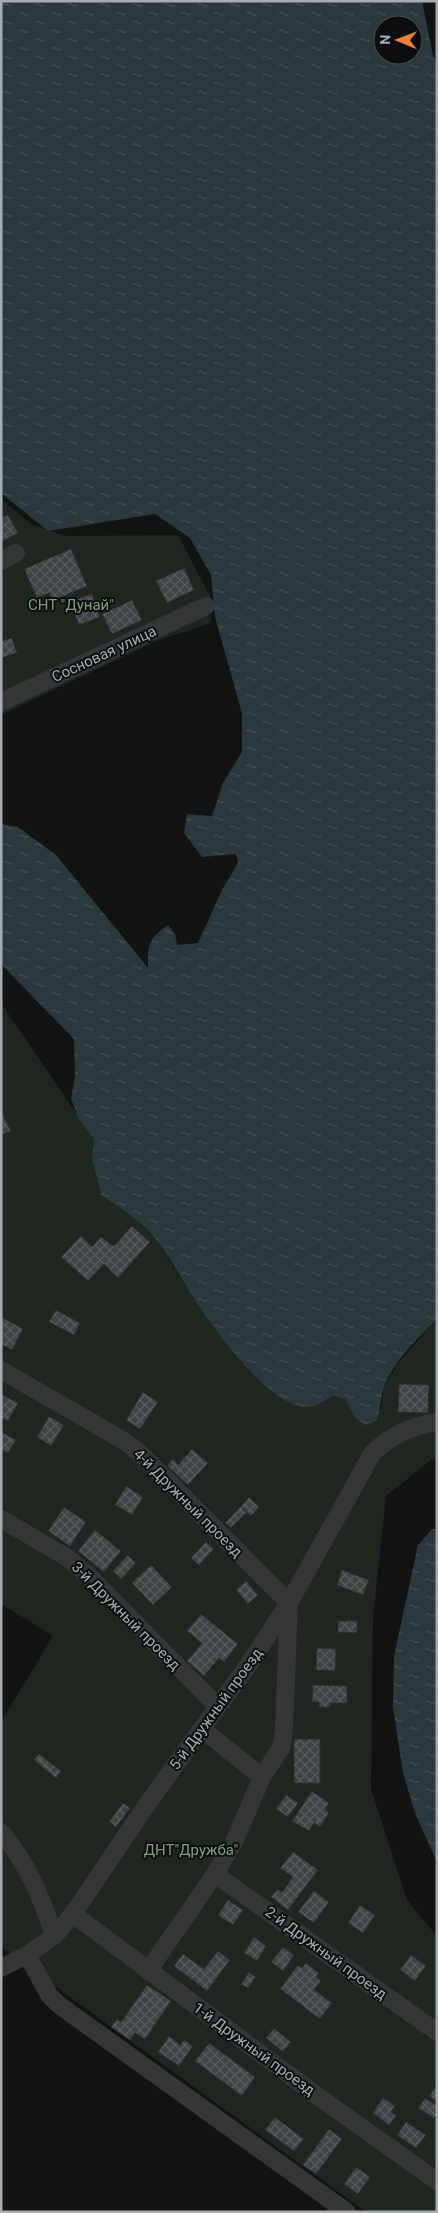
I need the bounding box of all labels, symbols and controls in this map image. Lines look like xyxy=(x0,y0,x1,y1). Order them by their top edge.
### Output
north arrow xyxy=(373,15,423,65)
text: N xyxy=(377,35,393,45)
park label: СНТ "Дунай" xyxy=(28,596,114,614)
street label: Сосновая улица xyxy=(49,622,159,686)
street label: 4-й Дружный проезд xyxy=(130,1445,246,1561)
street label: 3-й Дружный проезд xyxy=(68,1558,184,1674)
street label: 5-й Дружный проезд xyxy=(166,1645,266,1773)
park label: ДНТ"Дружба" xyxy=(144,1841,238,1859)
street label: 2-й Дружный проезд xyxy=(262,1903,390,2003)
street label: 1-й Дружный проезд xyxy=(190,1999,318,2099)

